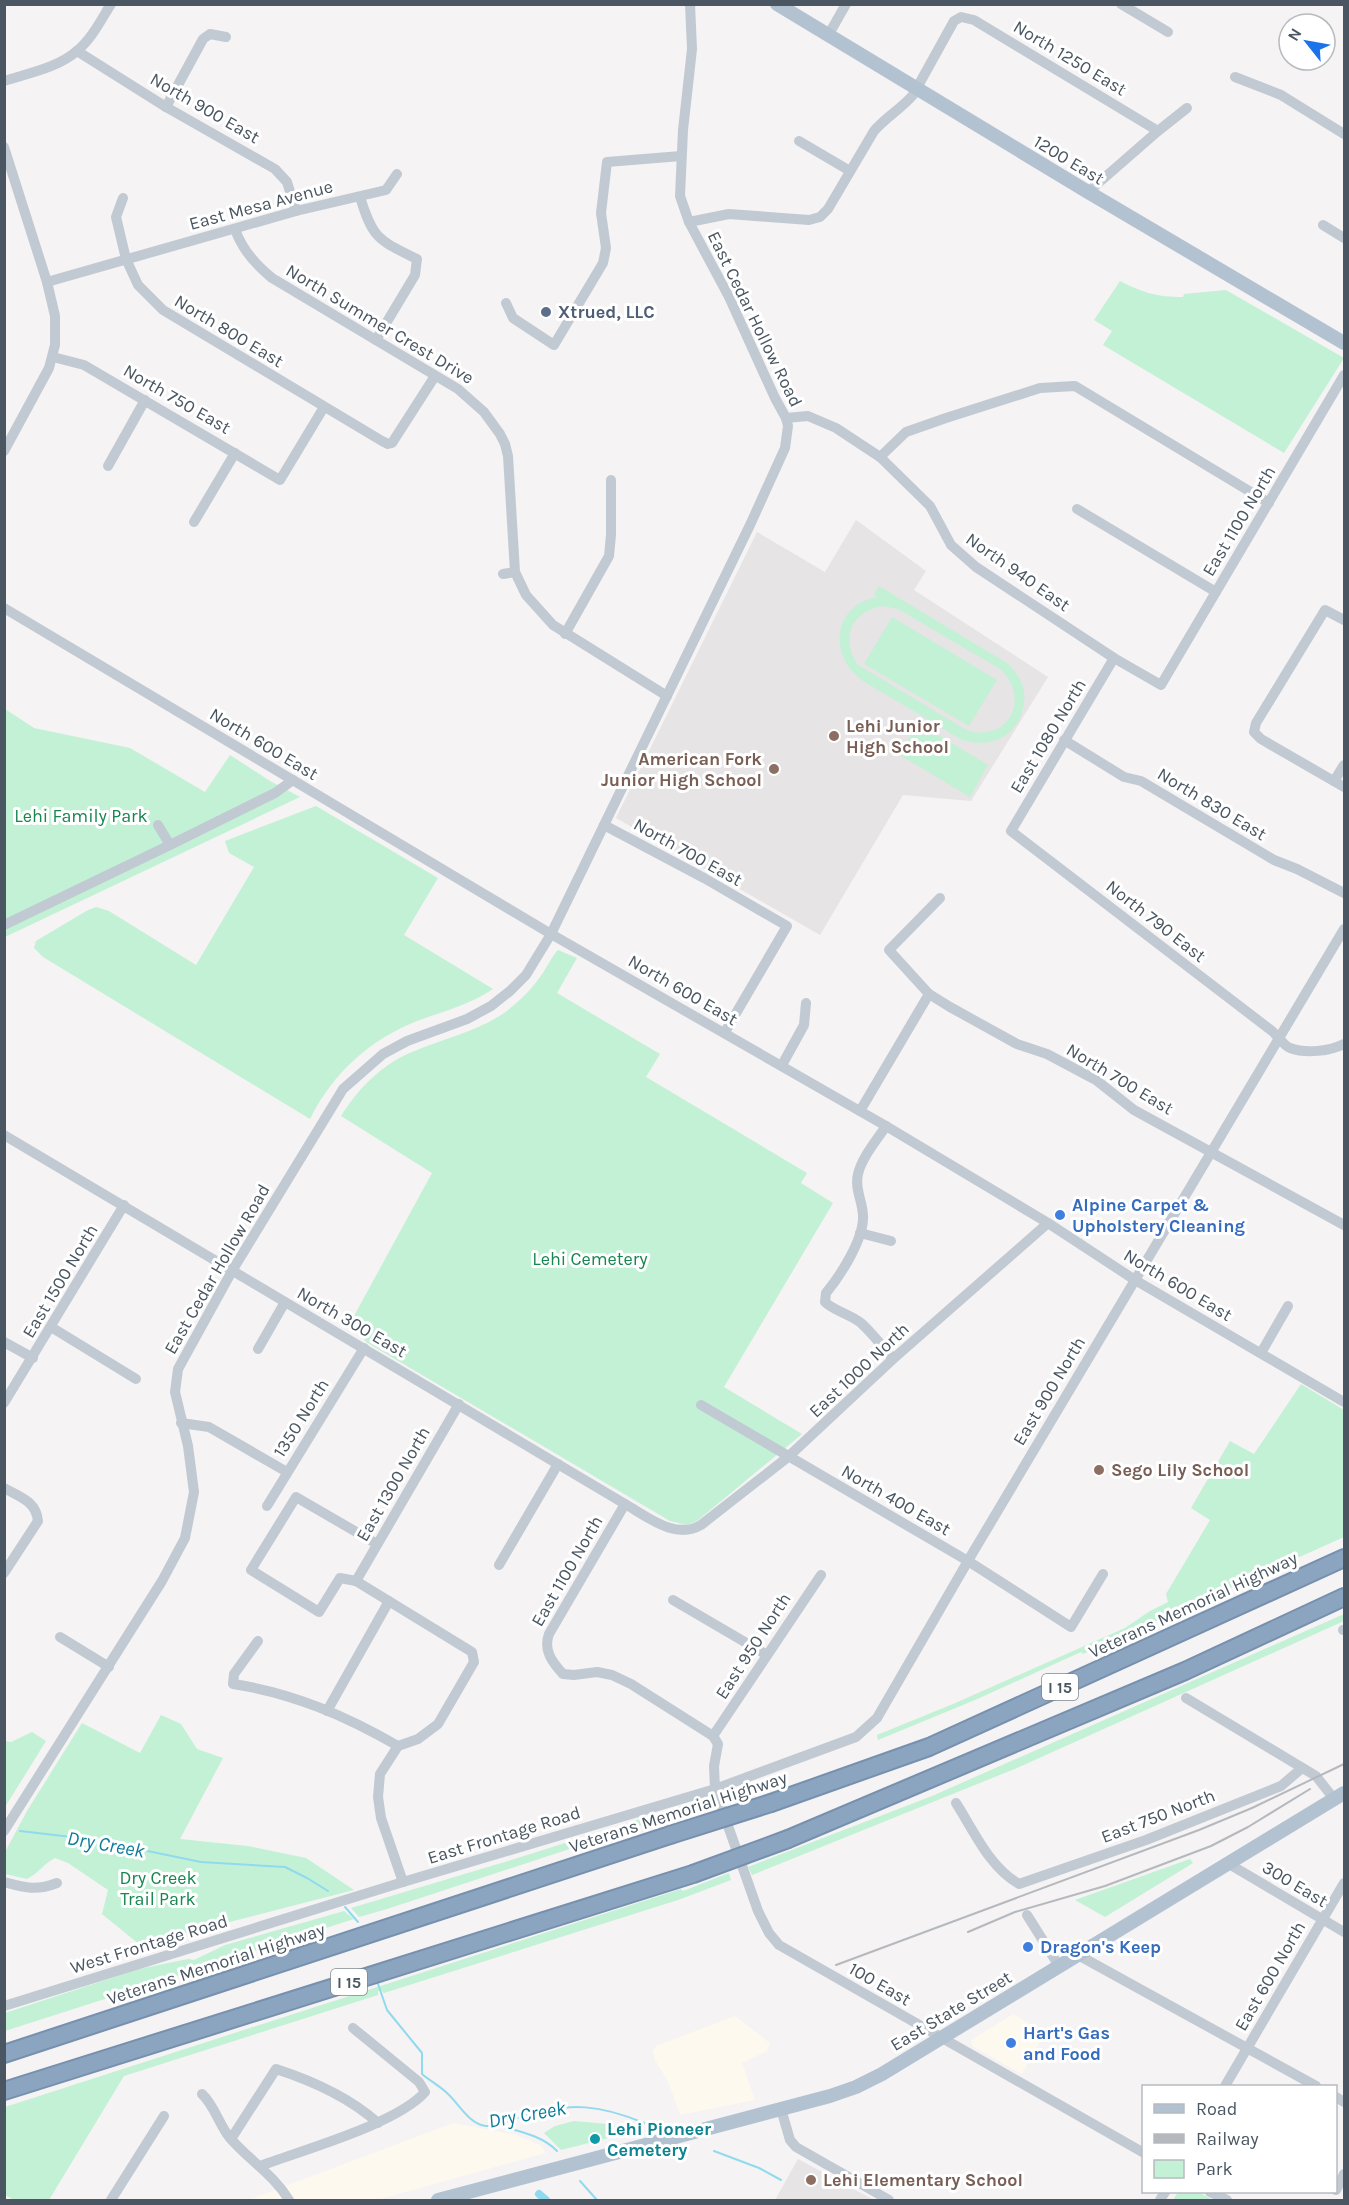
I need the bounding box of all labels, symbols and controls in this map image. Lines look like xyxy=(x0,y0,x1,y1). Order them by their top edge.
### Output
north arrow xyxy=(1277,12,1337,72)
street label: North 1250 East xyxy=(1009,16,1131,101)
text: N xyxy=(1283,25,1306,44)
street label: North 900 East xyxy=(146,68,264,148)
street label: 1200 East xyxy=(1030,130,1108,190)
street label: East Mesa Avenue xyxy=(187,175,335,235)
street label: East Cedar Hollow Road xyxy=(703,228,807,410)
street label: North Summer Crest Drive xyxy=(282,259,478,389)
street label: North 800 East xyxy=(170,290,288,372)
place label: Xtrued, LLC xyxy=(558,301,655,323)
marker: Xtrued, LLC xyxy=(539,305,553,319)
street label: North 750 East xyxy=(119,359,235,439)
street label: East 1100 North xyxy=(1198,462,1280,580)
street label: North 940 East xyxy=(962,528,1075,616)
street label: East 1080 North xyxy=(1005,675,1091,797)
street label: North 600 East xyxy=(206,703,322,785)
place label: Lehi Junior High School xyxy=(846,715,949,758)
marker: Lehi Junior High School xyxy=(827,729,841,743)
place label: American Fork Junior High School xyxy=(601,748,762,791)
marker: American Fork Junior High School xyxy=(767,762,781,776)
street label: North 830 East xyxy=(1153,763,1271,845)
park label: Lehi Family Park xyxy=(14,805,148,827)
street label: North 700 East xyxy=(630,813,746,891)
street label: North 790 East xyxy=(1102,875,1210,967)
street label: North 600 East xyxy=(624,950,742,1030)
street label: North 700 East xyxy=(1063,1038,1178,1120)
street label: East Cedar Hollow Road xyxy=(159,1180,275,1358)
place label: Alpine Carpet & Upholstery Cleaning xyxy=(1072,1194,1245,1237)
marker: Alpine Carpet & Upholstery Cleaning xyxy=(1053,1208,1067,1222)
street label: East 1500 North xyxy=(17,1220,103,1342)
street label: North 600 East xyxy=(1120,1244,1236,1326)
park label: Lehi Cemetery xyxy=(532,1248,648,1270)
street label: North 300 East xyxy=(293,1282,411,1362)
street label: East 1000 North xyxy=(804,1318,914,1422)
street label: East 900 North xyxy=(1008,1333,1090,1449)
street label: 1350 North xyxy=(268,1375,334,1461)
street label: East 1300 North xyxy=(351,1423,435,1545)
place label: Sego Lily School xyxy=(1111,1459,1249,1481)
street label: North 400 East xyxy=(837,1460,955,1540)
marker: Sego Lily School xyxy=(1092,1463,1106,1477)
street label: East 1100 North xyxy=(526,1512,608,1630)
street label: Veterans Memorial Highway xyxy=(1085,1547,1301,1663)
street label: East 950 North xyxy=(710,1589,796,1703)
road number: I 15 xyxy=(1042,1674,1078,1700)
street label: Veterans Memorial Highway xyxy=(566,1766,790,1858)
street label: East 750 North xyxy=(1098,1784,1218,1848)
street label: East Frontage Road xyxy=(425,1801,583,1869)
water label: Dry Creek xyxy=(65,1826,147,1863)
street label: 300 East xyxy=(1258,1856,1332,1912)
park label: Dry Creek Trail Park xyxy=(119,1867,197,1910)
street label: West Frontage Road xyxy=(68,1910,230,1978)
street label: East 600 North xyxy=(1230,1917,1310,2035)
street label: Veterans Memorial Highway xyxy=(104,1918,328,2010)
place label: Dragon's Keep xyxy=(1040,1936,1161,1958)
marker: Dragon's Keep xyxy=(1021,1940,1035,1954)
street label: 100 East xyxy=(845,1958,915,2011)
street label: East State Street xyxy=(886,1966,1016,2056)
road number: I 15 xyxy=(331,1969,367,1995)
place label: Hart's Gas and Food xyxy=(1023,2022,1110,2065)
marker: Hart's Gas and Food xyxy=(1004,2036,1018,2050)
legend xyxy=(1142,2085,1337,2193)
water label: Dry Creek xyxy=(487,2096,568,2133)
text: Road xyxy=(1196,2098,1237,2120)
place label: Lehi Pioneer Cemetery xyxy=(607,2118,711,2161)
text: Railway xyxy=(1196,2128,1259,2150)
marker: Lehi Pioneer Cemetery xyxy=(588,2132,602,2146)
text: Park xyxy=(1196,2158,1233,2180)
place label: Lehi Elementary School xyxy=(823,2169,1023,2191)
marker: Lehi Elementary School xyxy=(804,2173,818,2187)

